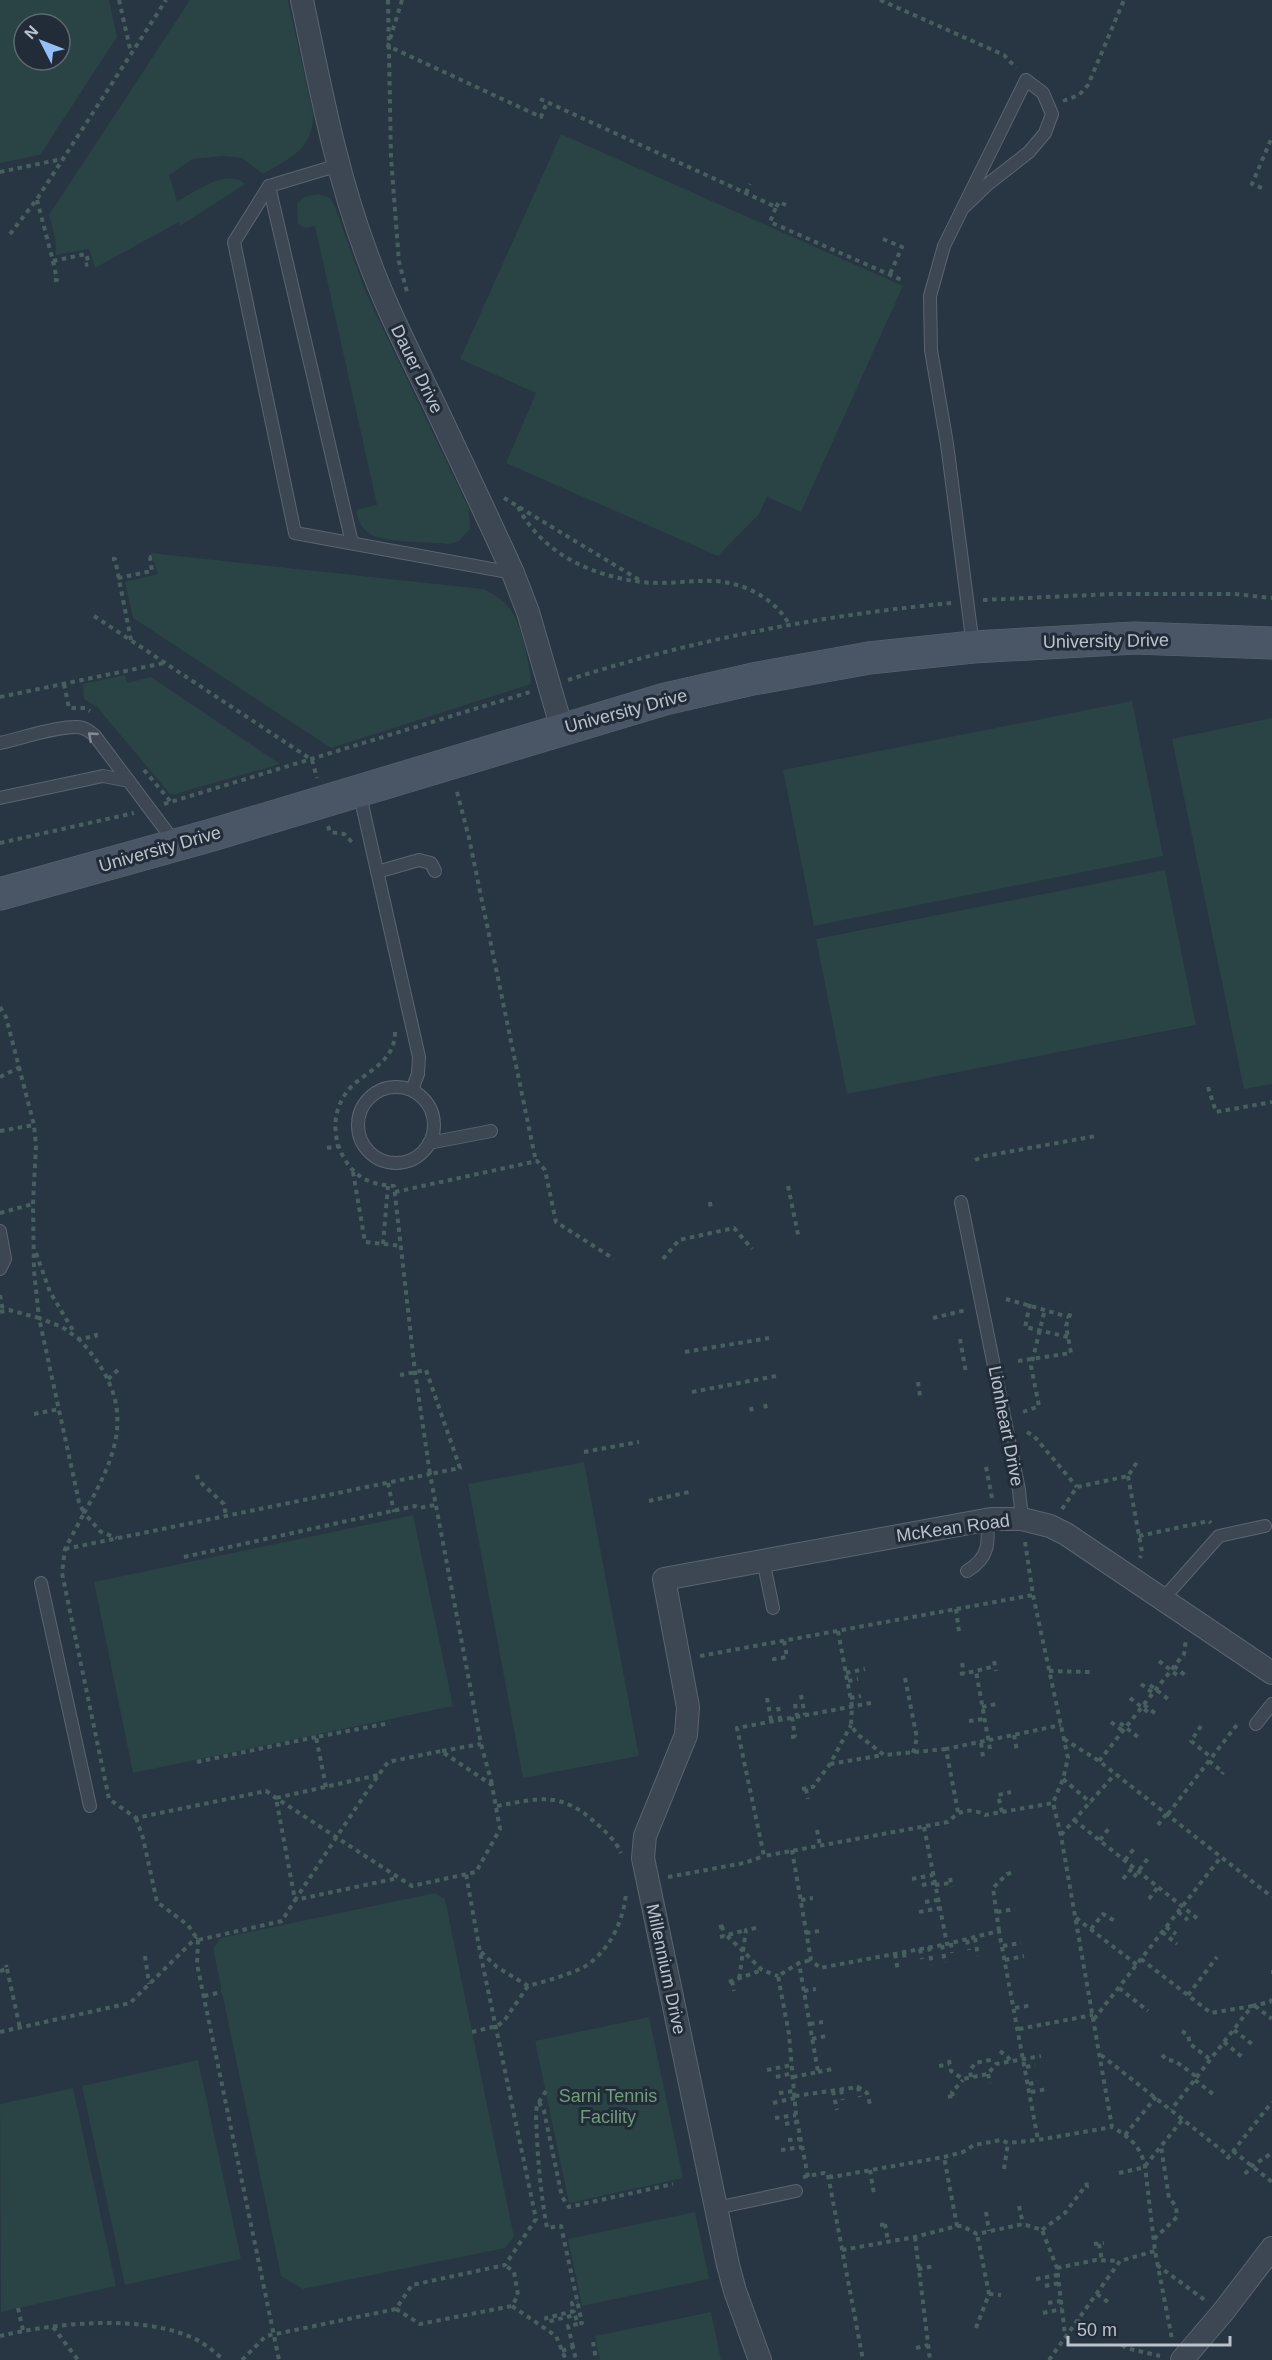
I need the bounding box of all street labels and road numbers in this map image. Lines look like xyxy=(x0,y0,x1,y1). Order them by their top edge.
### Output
street label: Dauer Drive xyxy=(387,321,447,417)
street label: University Drive xyxy=(1043,630,1169,652)
street label: University Drive xyxy=(563,685,689,737)
street label: University Drive xyxy=(97,822,223,876)
street label: Lionheart Drive xyxy=(985,1364,1027,1488)
street label: McKean Road xyxy=(895,1510,1011,1546)
street label: Millennium Drive xyxy=(642,1902,690,2036)

